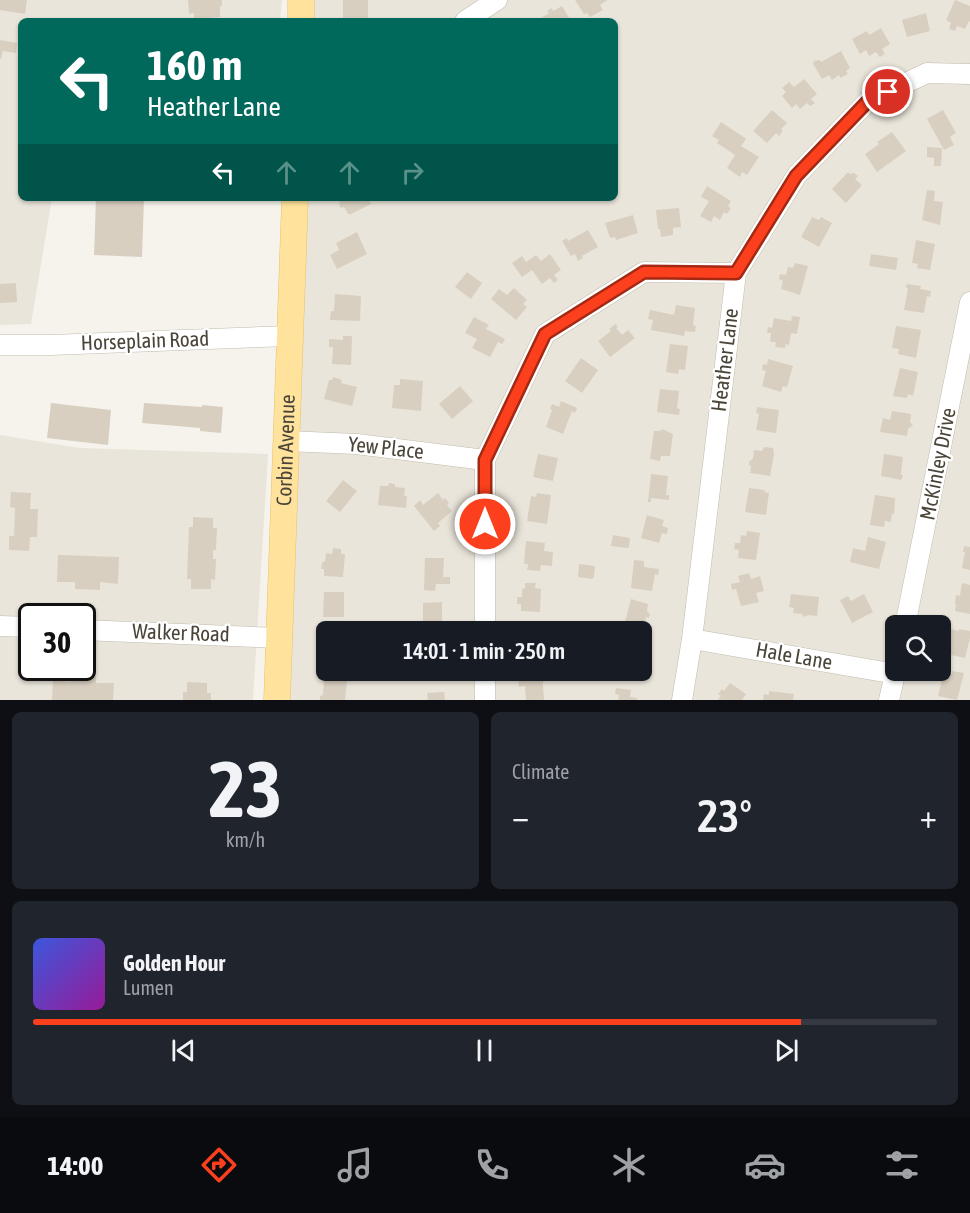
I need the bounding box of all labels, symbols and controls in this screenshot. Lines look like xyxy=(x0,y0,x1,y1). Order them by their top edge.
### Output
text: 160 m xyxy=(147,41,242,89)
icon: left xyxy=(48,42,126,120)
pin xyxy=(862,66,913,117)
icon: arrive xyxy=(871,75,904,108)
text: Heather Lane xyxy=(147,91,281,122)
icon: left xyxy=(207,156,240,189)
icon: ahead xyxy=(270,156,303,189)
icon: ahead xyxy=(333,156,366,189)
icon: right xyxy=(396,156,429,189)
street label: Heather Lane xyxy=(706,307,742,413)
street label: Horseplain Road xyxy=(80,326,210,354)
street label: Corbin Avenue xyxy=(271,394,299,506)
street label: McKinley Drive xyxy=(914,406,960,522)
street label: Yew Place xyxy=(347,431,425,463)
position arrow xyxy=(453,492,517,556)
speed limit sign: 30 xyxy=(18,603,96,681)
map controls xyxy=(885,615,951,681)
button: search xyxy=(885,615,951,681)
street label: Walker Road xyxy=(132,618,230,646)
street label: Hale Lane xyxy=(754,636,834,674)
text: 14:01 · 1 min · 250 m xyxy=(403,638,565,664)
text: 23 xyxy=(209,744,282,834)
text: Climate xyxy=(512,760,569,783)
text: 23° xyxy=(697,790,752,842)
text: − xyxy=(512,797,529,835)
text: + xyxy=(920,797,937,835)
text: km/h xyxy=(226,828,265,851)
text: Golden Hour xyxy=(123,950,225,976)
text: Lumen xyxy=(123,976,174,999)
icon: previous xyxy=(167,1034,200,1067)
icon: pause xyxy=(468,1034,501,1067)
icon: next xyxy=(770,1034,803,1067)
icon: directions xyxy=(198,1144,240,1186)
icon: music xyxy=(334,1144,376,1186)
icon: phone xyxy=(471,1144,513,1186)
icon: climate xyxy=(608,1144,650,1186)
icon: car xyxy=(744,1144,786,1186)
icon: filters xyxy=(881,1144,923,1186)
text: 14:00 xyxy=(47,1150,103,1181)

